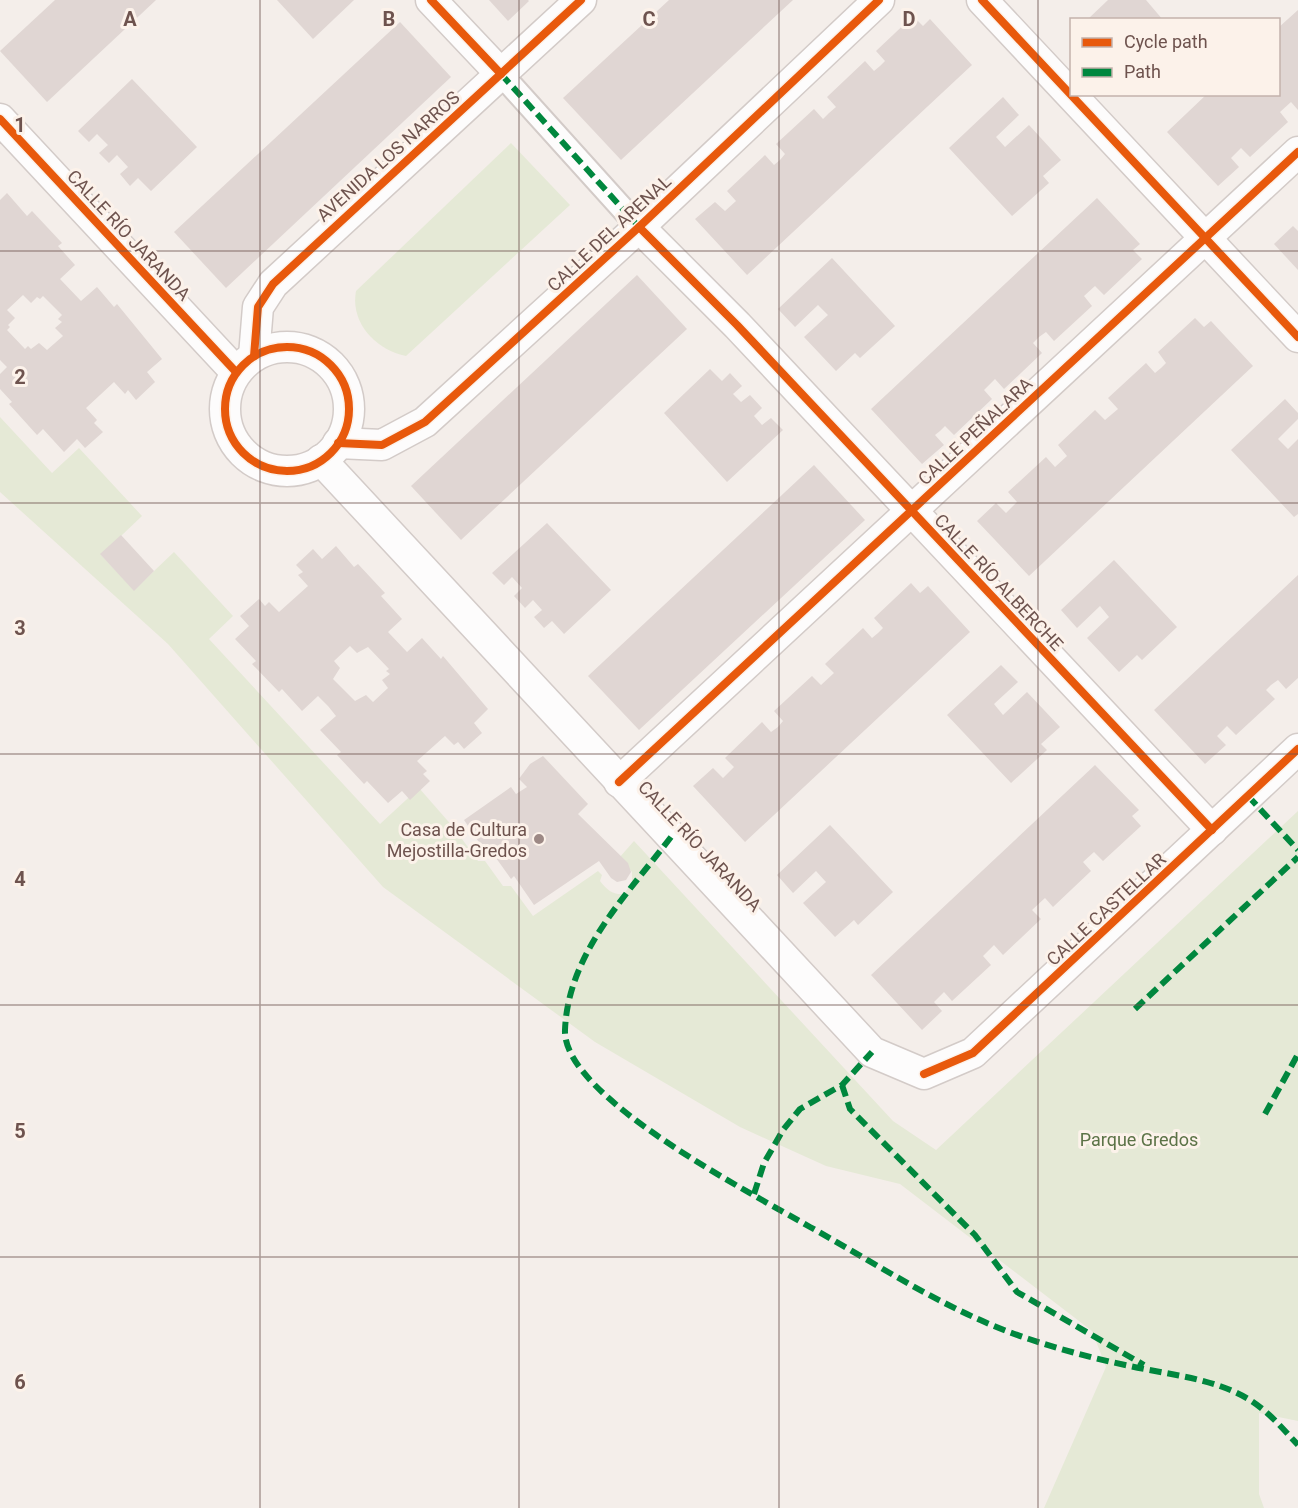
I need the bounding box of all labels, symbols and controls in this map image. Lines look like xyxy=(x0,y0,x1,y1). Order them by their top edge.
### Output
text: A xyxy=(123,7,137,31)
text: B xyxy=(383,7,395,31)
text: C xyxy=(642,7,656,31)
text: D xyxy=(903,7,916,31)
legend xyxy=(1070,18,1280,96)
text: Cycle path xyxy=(1124,31,1208,52)
text: Path xyxy=(1124,61,1161,82)
street label: AVENIDA LOS NARROS xyxy=(312,86,464,226)
text: 1 xyxy=(14,113,26,137)
street label: CALLE RÍO JARANDA xyxy=(63,165,195,305)
street label: CALLE DEL ARENAL xyxy=(543,170,675,296)
text: 2 xyxy=(14,365,26,389)
street label: CALLE PEÑALARA xyxy=(914,373,1037,489)
street label: CALLE RÍO ALBERCHE xyxy=(930,509,1068,655)
text: 3 xyxy=(14,616,26,640)
street label: CALLE RÍO JARANDA xyxy=(634,776,766,916)
place label: Casa de Cultura Mejostilla-Gredos xyxy=(387,819,527,861)
marker: Casa de Cultura Mejostilla-Gredos xyxy=(532,832,546,846)
street label: CALLE CASTELLAR xyxy=(1042,848,1170,970)
text: 4 xyxy=(14,867,26,891)
text: 5 xyxy=(14,1119,26,1143)
park label: Parque Gredos xyxy=(1080,1129,1198,1150)
text: 6 xyxy=(14,1370,26,1394)

